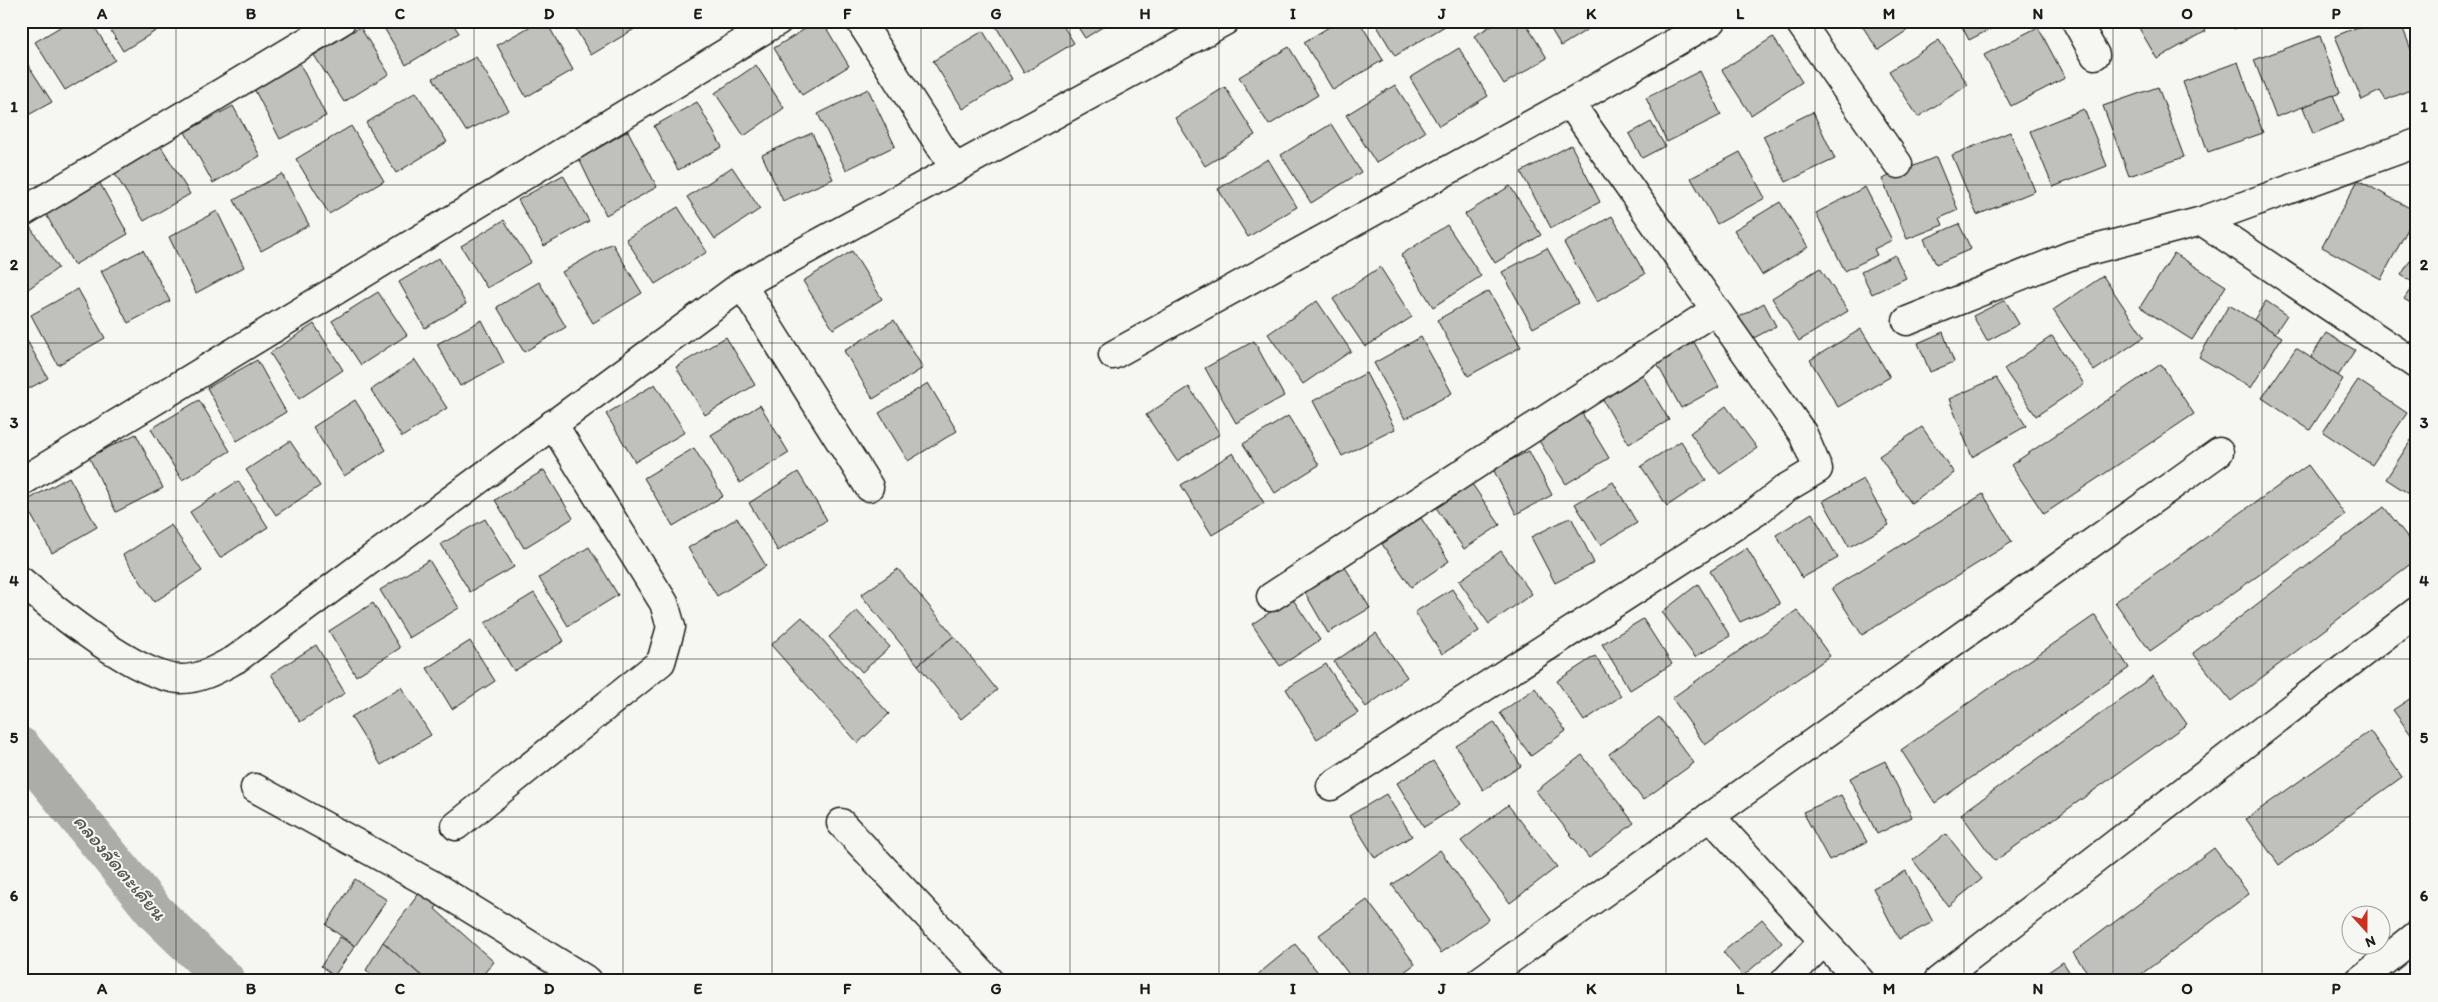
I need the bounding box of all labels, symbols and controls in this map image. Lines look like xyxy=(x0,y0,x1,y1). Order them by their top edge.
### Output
text: A xyxy=(96,4,108,23)
text: B xyxy=(246,4,257,23)
text: C xyxy=(395,4,406,23)
text: D xyxy=(544,4,555,23)
text: E xyxy=(694,4,703,23)
text: F xyxy=(843,4,852,23)
text: G xyxy=(990,4,1002,23)
text: H xyxy=(1139,4,1151,23)
text: I xyxy=(1290,4,1296,23)
text: J xyxy=(1437,4,1446,23)
text: K xyxy=(1586,4,1597,23)
text: L xyxy=(1736,4,1745,23)
text: M xyxy=(1883,4,1895,23)
text: N xyxy=(2033,4,2043,23)
text: O xyxy=(2181,4,2193,23)
text: P xyxy=(2331,4,2341,23)
text: 1 xyxy=(10,97,18,116)
text: 1 xyxy=(2420,97,2428,116)
text: 2 xyxy=(10,255,19,274)
text: 2 xyxy=(2420,255,2429,274)
text: 3 xyxy=(10,413,19,432)
text: 3 xyxy=(2420,413,2429,432)
text: 4 xyxy=(9,571,19,590)
text: 4 xyxy=(2419,571,2429,590)
text: 5 xyxy=(10,728,19,747)
text: 5 xyxy=(2420,728,2429,747)
water label: คลองลัดตะเคียน xyxy=(69,809,172,926)
text: 6 xyxy=(10,886,19,905)
text: 6 xyxy=(2420,886,2429,905)
north arrow xyxy=(2340,904,2390,954)
text: N xyxy=(2363,932,2378,951)
text: A xyxy=(96,979,108,998)
text: B xyxy=(246,979,257,998)
text: C xyxy=(395,979,406,998)
text: D xyxy=(544,979,555,998)
text: E xyxy=(694,979,703,998)
text: F xyxy=(843,979,852,998)
text: G xyxy=(990,979,1002,998)
text: H xyxy=(1139,979,1151,998)
text: I xyxy=(1290,979,1296,998)
text: J xyxy=(1437,979,1446,998)
text: K xyxy=(1586,979,1597,998)
text: L xyxy=(1736,979,1745,998)
text: M xyxy=(1883,979,1895,998)
text: N xyxy=(2033,979,2043,998)
text: O xyxy=(2181,979,2193,998)
text: P xyxy=(2331,979,2341,998)

